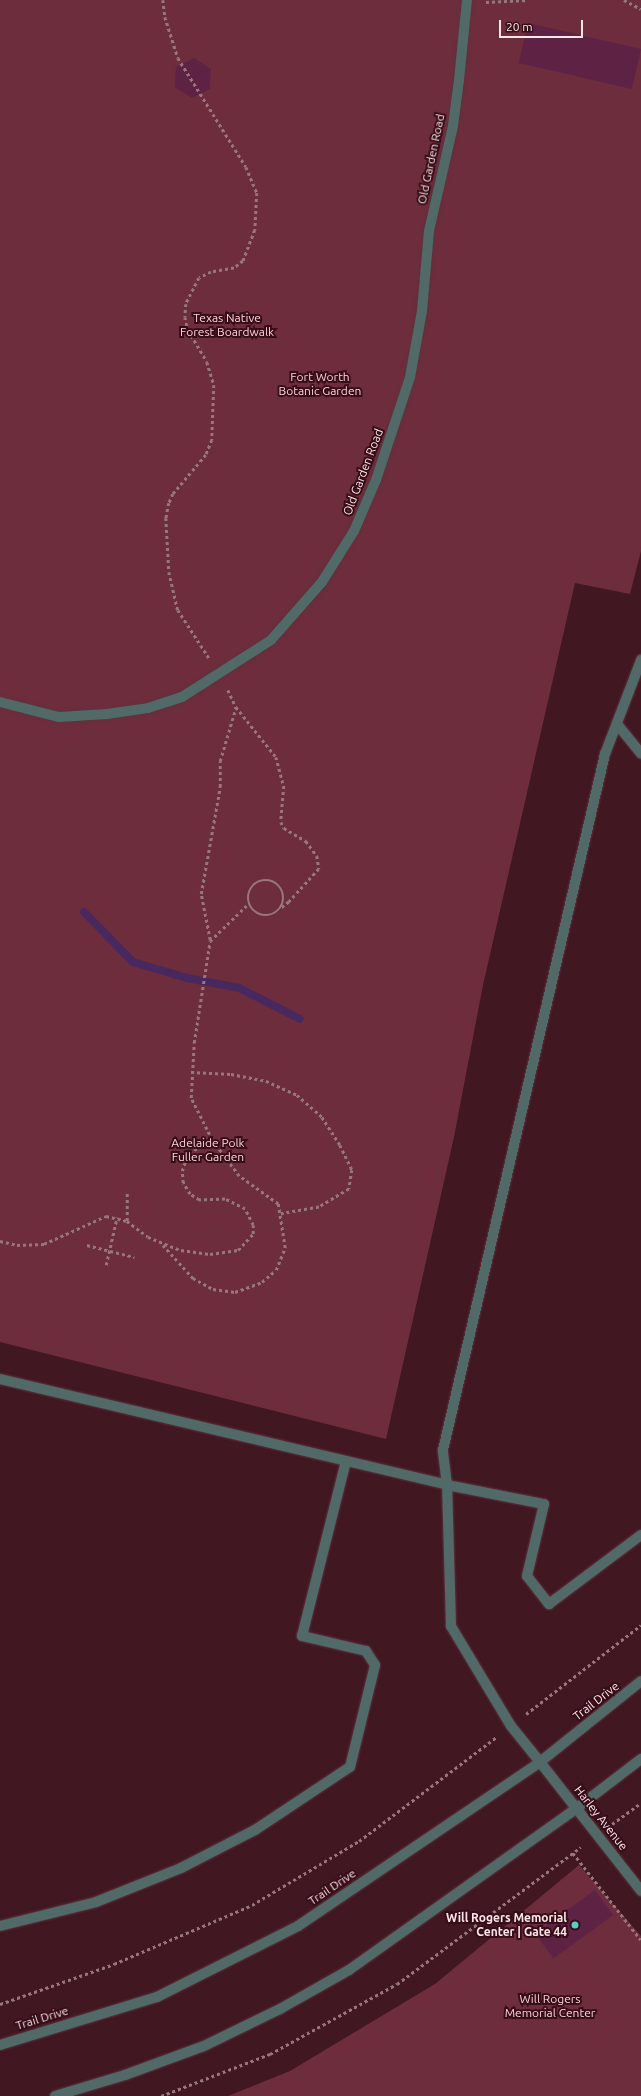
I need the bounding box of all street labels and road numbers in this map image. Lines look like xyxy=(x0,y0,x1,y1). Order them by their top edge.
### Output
street label: Old Garden Road xyxy=(414,113,448,205)
street label: Old Garden Road xyxy=(340,427,386,517)
street label: Trail Drive xyxy=(570,1679,622,1723)
street label: Harley Avenue xyxy=(571,1783,631,1853)
street label: Trail Drive xyxy=(306,1866,358,1908)
street label: Trail Drive xyxy=(14,2003,70,2033)

